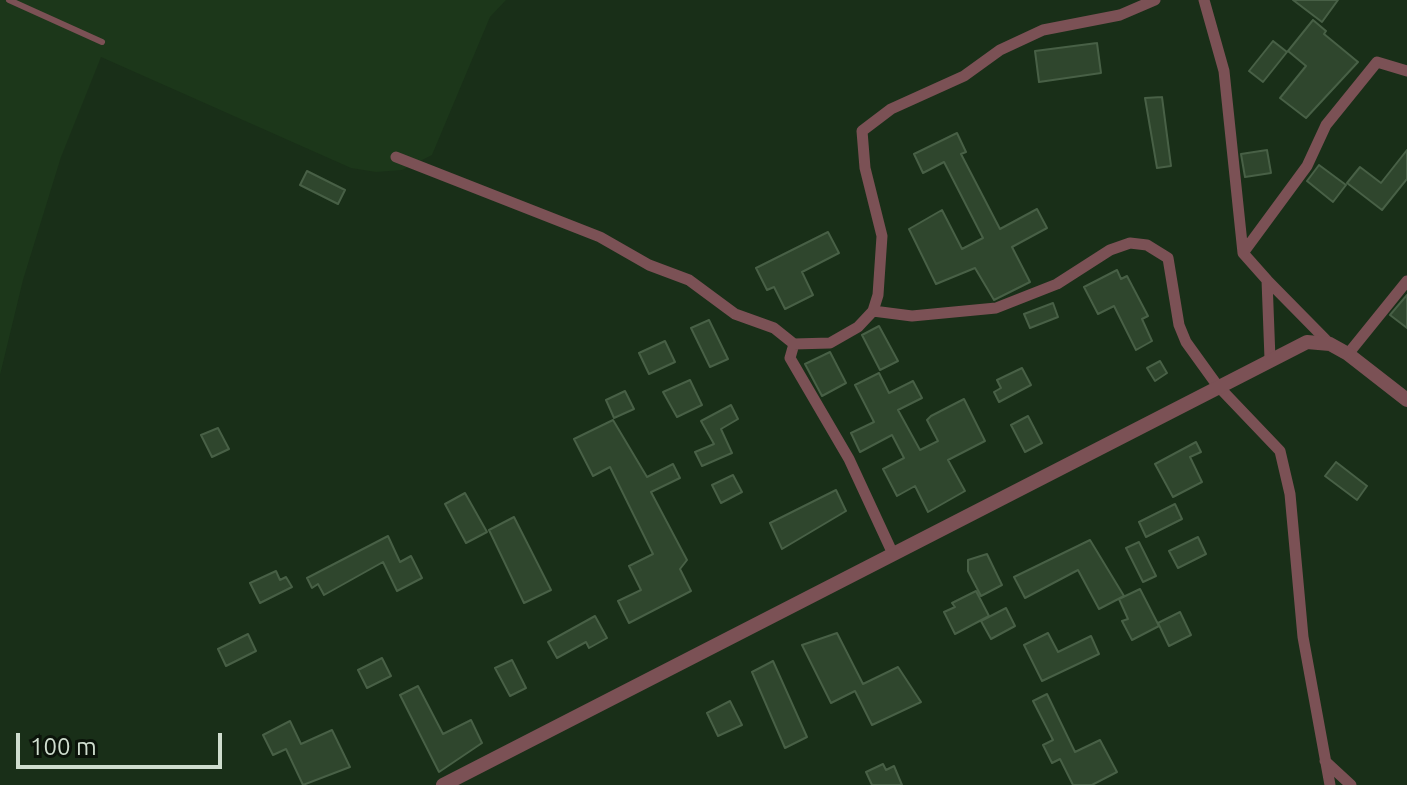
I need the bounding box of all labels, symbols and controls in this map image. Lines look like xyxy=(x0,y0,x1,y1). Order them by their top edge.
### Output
scale bar xyxy=(20,717,226,767)
text: 100 m xyxy=(30,733,97,760)

